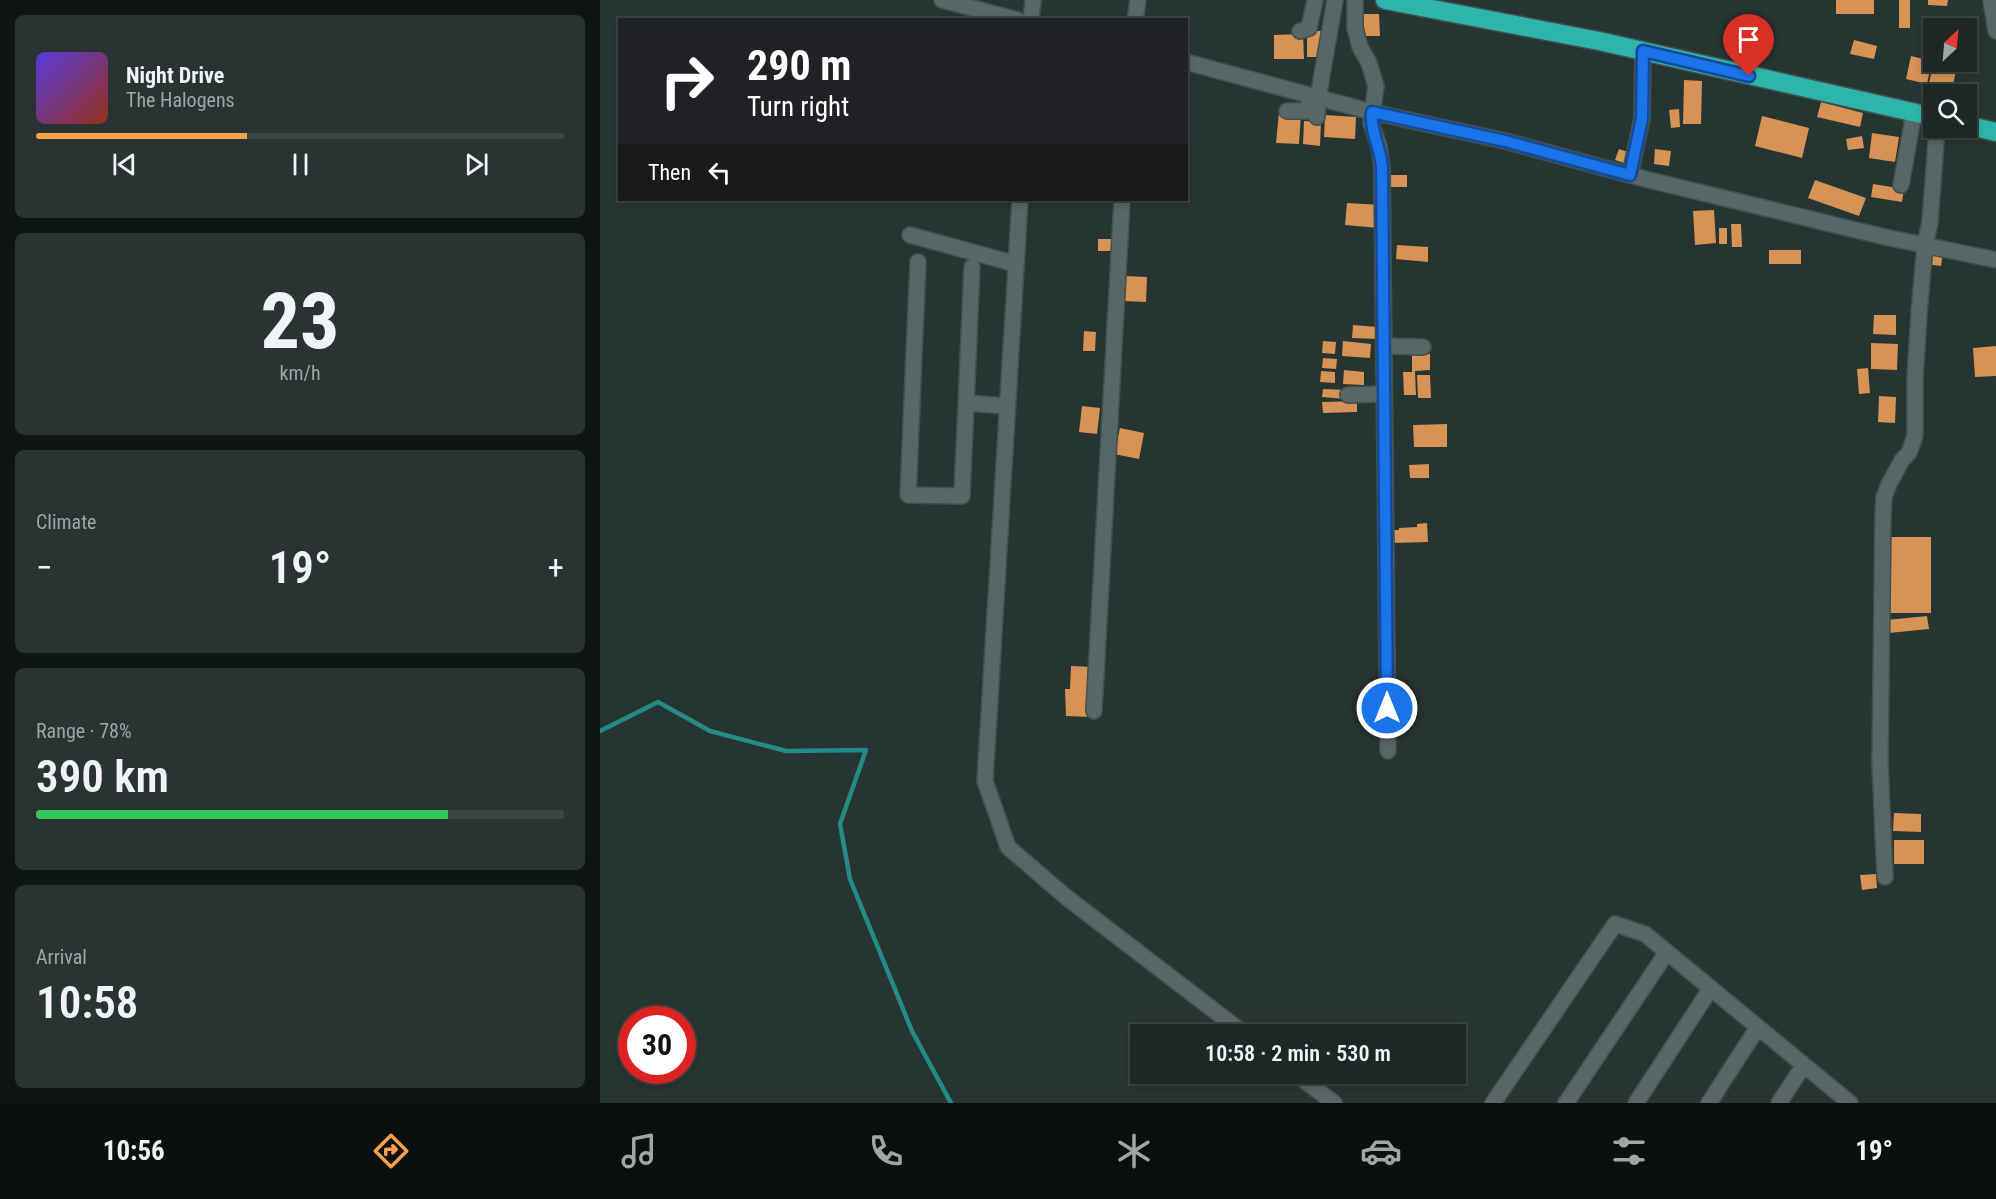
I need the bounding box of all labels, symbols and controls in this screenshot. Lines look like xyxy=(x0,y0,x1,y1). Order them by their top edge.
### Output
pin xyxy=(1723,14,1774,76)
north arrow xyxy=(1923,18,1977,72)
map controls xyxy=(1923,18,1977,138)
icon: arrive xyxy=(1732,23,1765,56)
text: 290 m xyxy=(747,41,852,90)
icon: right xyxy=(648,42,726,120)
text: Night Drive xyxy=(126,63,224,88)
button: search xyxy=(1923,84,1977,138)
text: The Halogens xyxy=(126,88,235,112)
text: Turn right xyxy=(747,91,849,123)
icon: previous xyxy=(108,148,141,181)
icon: pause xyxy=(284,148,317,181)
icon: next xyxy=(460,148,493,181)
icon: left xyxy=(703,156,736,189)
text: Then xyxy=(648,160,691,185)
text: 23 xyxy=(261,276,339,367)
text: km/h xyxy=(279,361,321,385)
text: Climate xyxy=(36,510,96,534)
text: 19° xyxy=(269,541,331,594)
text: − xyxy=(36,548,53,587)
text: + xyxy=(548,548,564,587)
position arrow xyxy=(1355,676,1419,740)
text: Range · 78% xyxy=(36,719,132,743)
text: 390 km xyxy=(36,750,169,803)
text: Arrival xyxy=(36,945,87,969)
text: 10:58 xyxy=(36,976,138,1029)
speed limit sign: 30 xyxy=(618,1006,696,1084)
text: 10:58 · 2 min · 530 m xyxy=(1205,1041,1391,1066)
icon: directions xyxy=(370,1130,412,1172)
icon: music xyxy=(618,1130,660,1172)
icon: phone xyxy=(865,1130,907,1172)
icon: climate xyxy=(1113,1130,1155,1172)
icon: car xyxy=(1360,1130,1402,1172)
icon: filters xyxy=(1608,1130,1650,1172)
text: 10:56 xyxy=(103,1135,165,1167)
text: 19° xyxy=(1855,1135,1893,1167)

